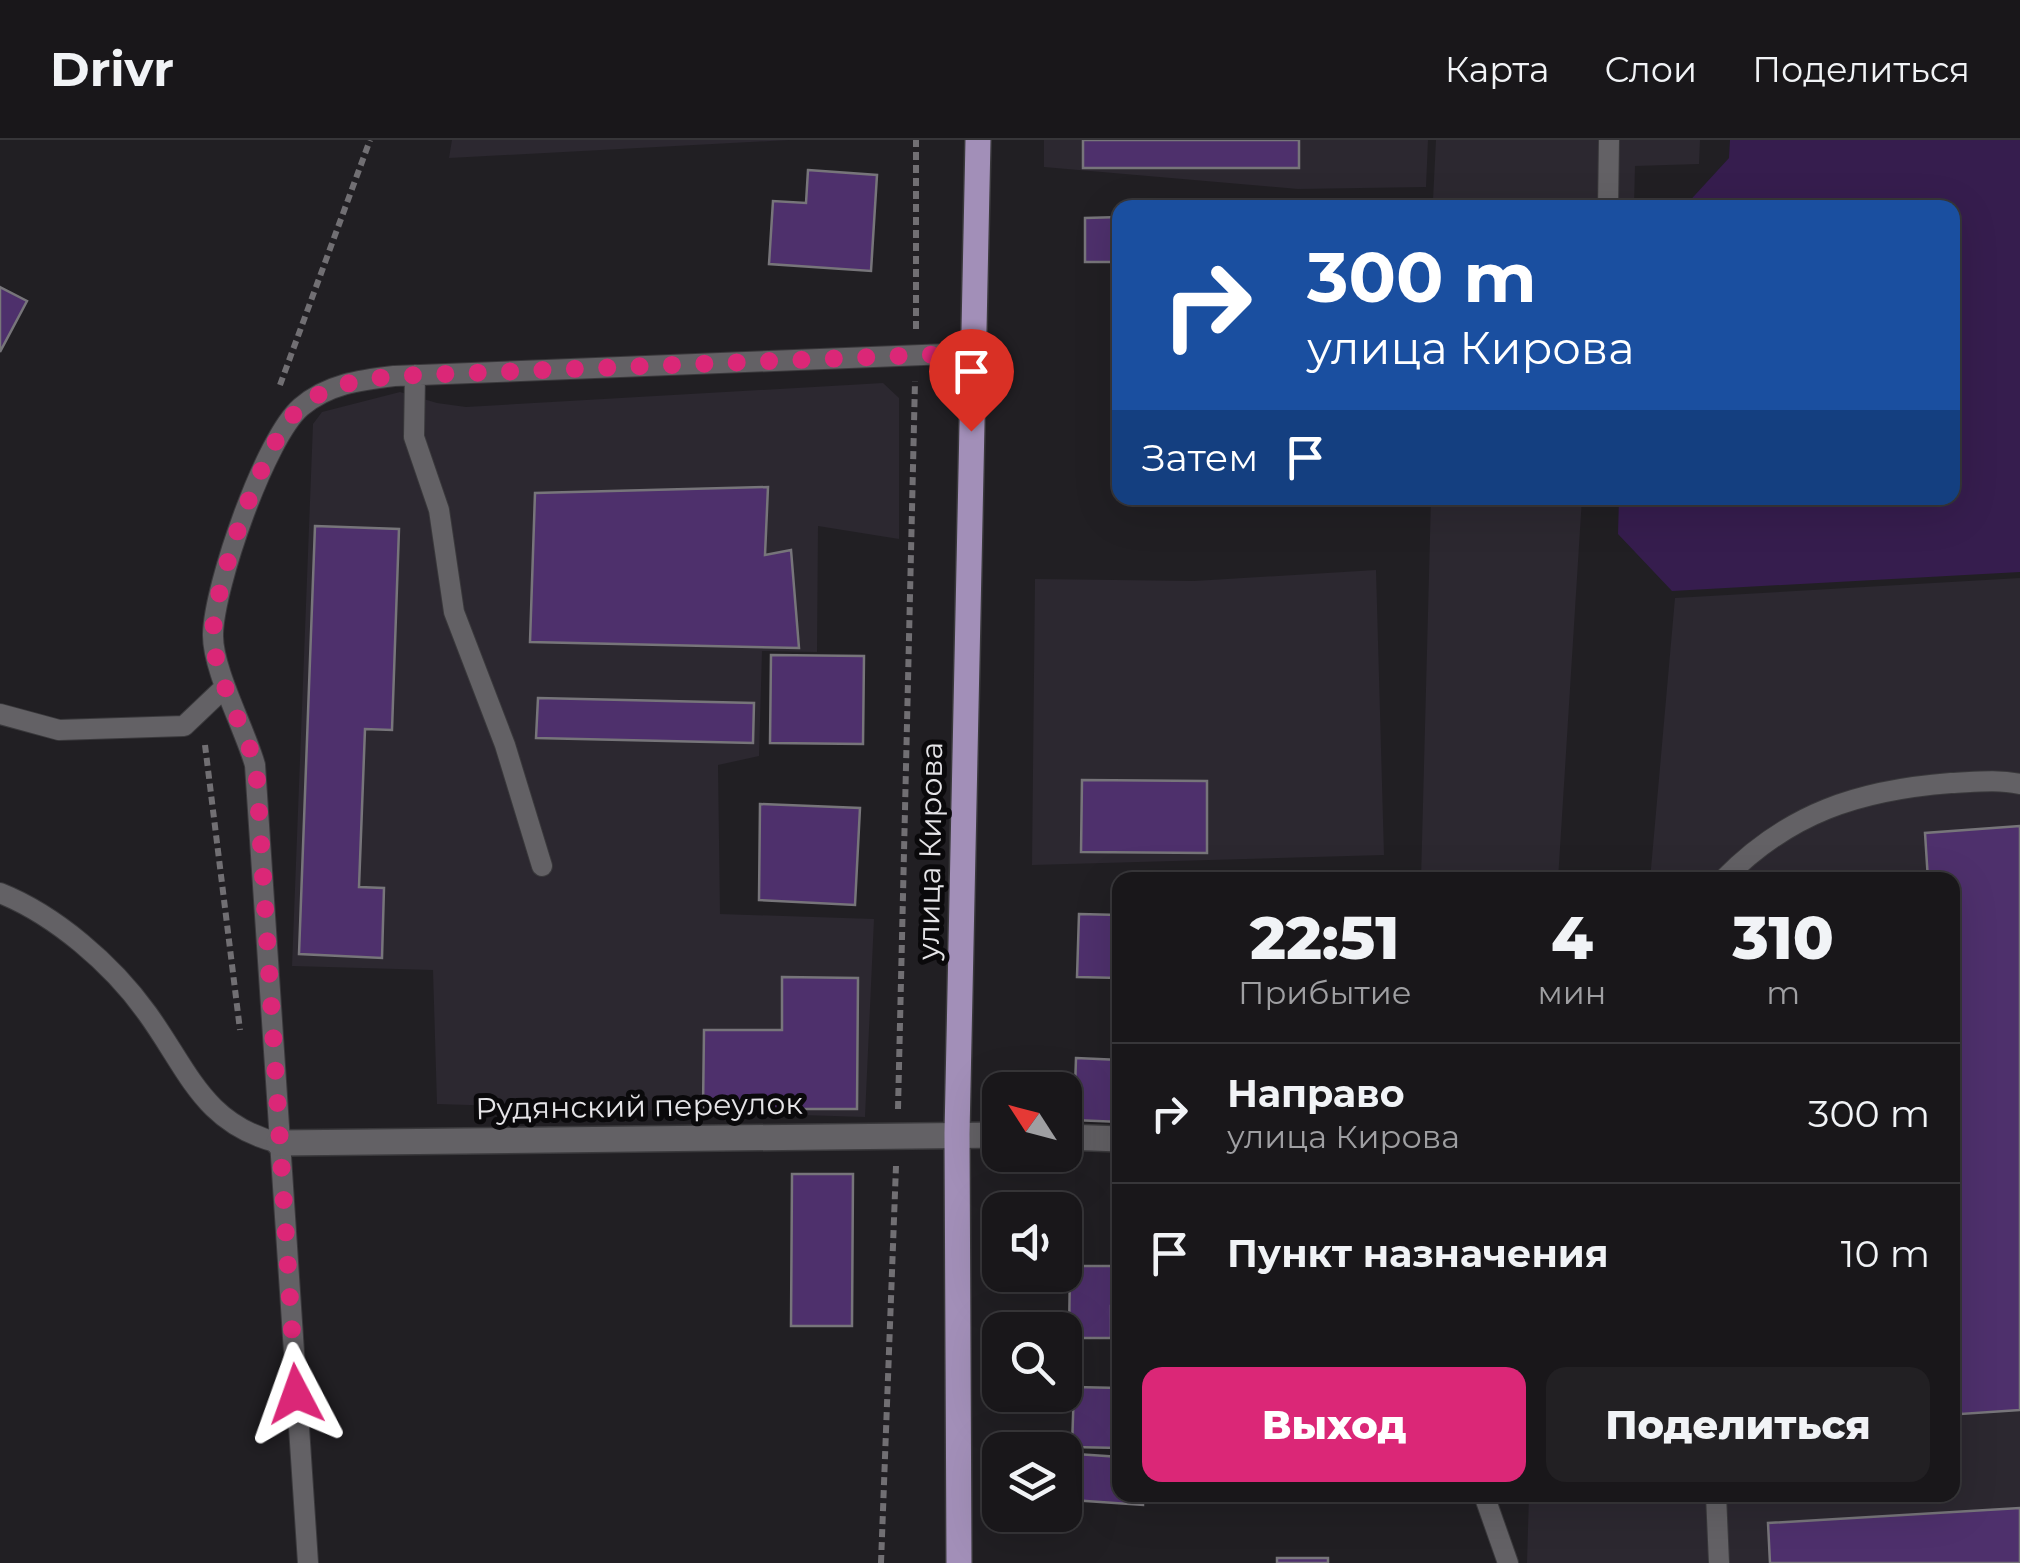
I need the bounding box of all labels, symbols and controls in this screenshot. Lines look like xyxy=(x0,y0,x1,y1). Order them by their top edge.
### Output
text: Drivr xyxy=(50,40,174,98)
text: Карта xyxy=(1445,48,1550,91)
text: Слои xyxy=(1605,48,1697,91)
text: Поделиться xyxy=(1752,48,1970,91)
text: 300 m xyxy=(1307,234,1537,320)
icon: right xyxy=(1142,240,1272,370)
text: улица Кирова xyxy=(1307,320,1634,375)
pin xyxy=(929,329,1014,432)
icon: arrive xyxy=(944,344,999,399)
icon: arrive xyxy=(1278,430,1333,485)
text: Затем xyxy=(1142,434,1258,481)
street label: улица Кирова xyxy=(910,742,950,961)
text: 22:51 xyxy=(1250,901,1400,974)
text: 4 xyxy=(1551,901,1593,974)
text: 310 xyxy=(1732,901,1834,974)
text: Прибытие xyxy=(1238,973,1412,1012)
text: мин xyxy=(1537,973,1606,1012)
text: m xyxy=(1766,973,1800,1012)
text: Направо xyxy=(1227,1070,1405,1117)
north arrow xyxy=(982,1072,1082,1172)
map controls xyxy=(982,1072,1082,1532)
street label: Рудянский переулок xyxy=(475,1085,804,1127)
icon: right xyxy=(1142,1086,1197,1141)
text: 300 m xyxy=(1808,1090,1930,1137)
text: улица Кирова xyxy=(1227,1117,1460,1156)
button: sound xyxy=(982,1192,1082,1292)
icon: arrive xyxy=(1142,1226,1197,1281)
text: Пункт назначения xyxy=(1227,1230,1609,1277)
text: 10 m xyxy=(1841,1230,1930,1277)
button: search xyxy=(982,1312,1082,1412)
position arrow xyxy=(244,1342,348,1446)
button: Выход xyxy=(1142,1367,1526,1482)
button: Поделиться xyxy=(1546,1367,1930,1482)
button: layers xyxy=(982,1432,1082,1532)

